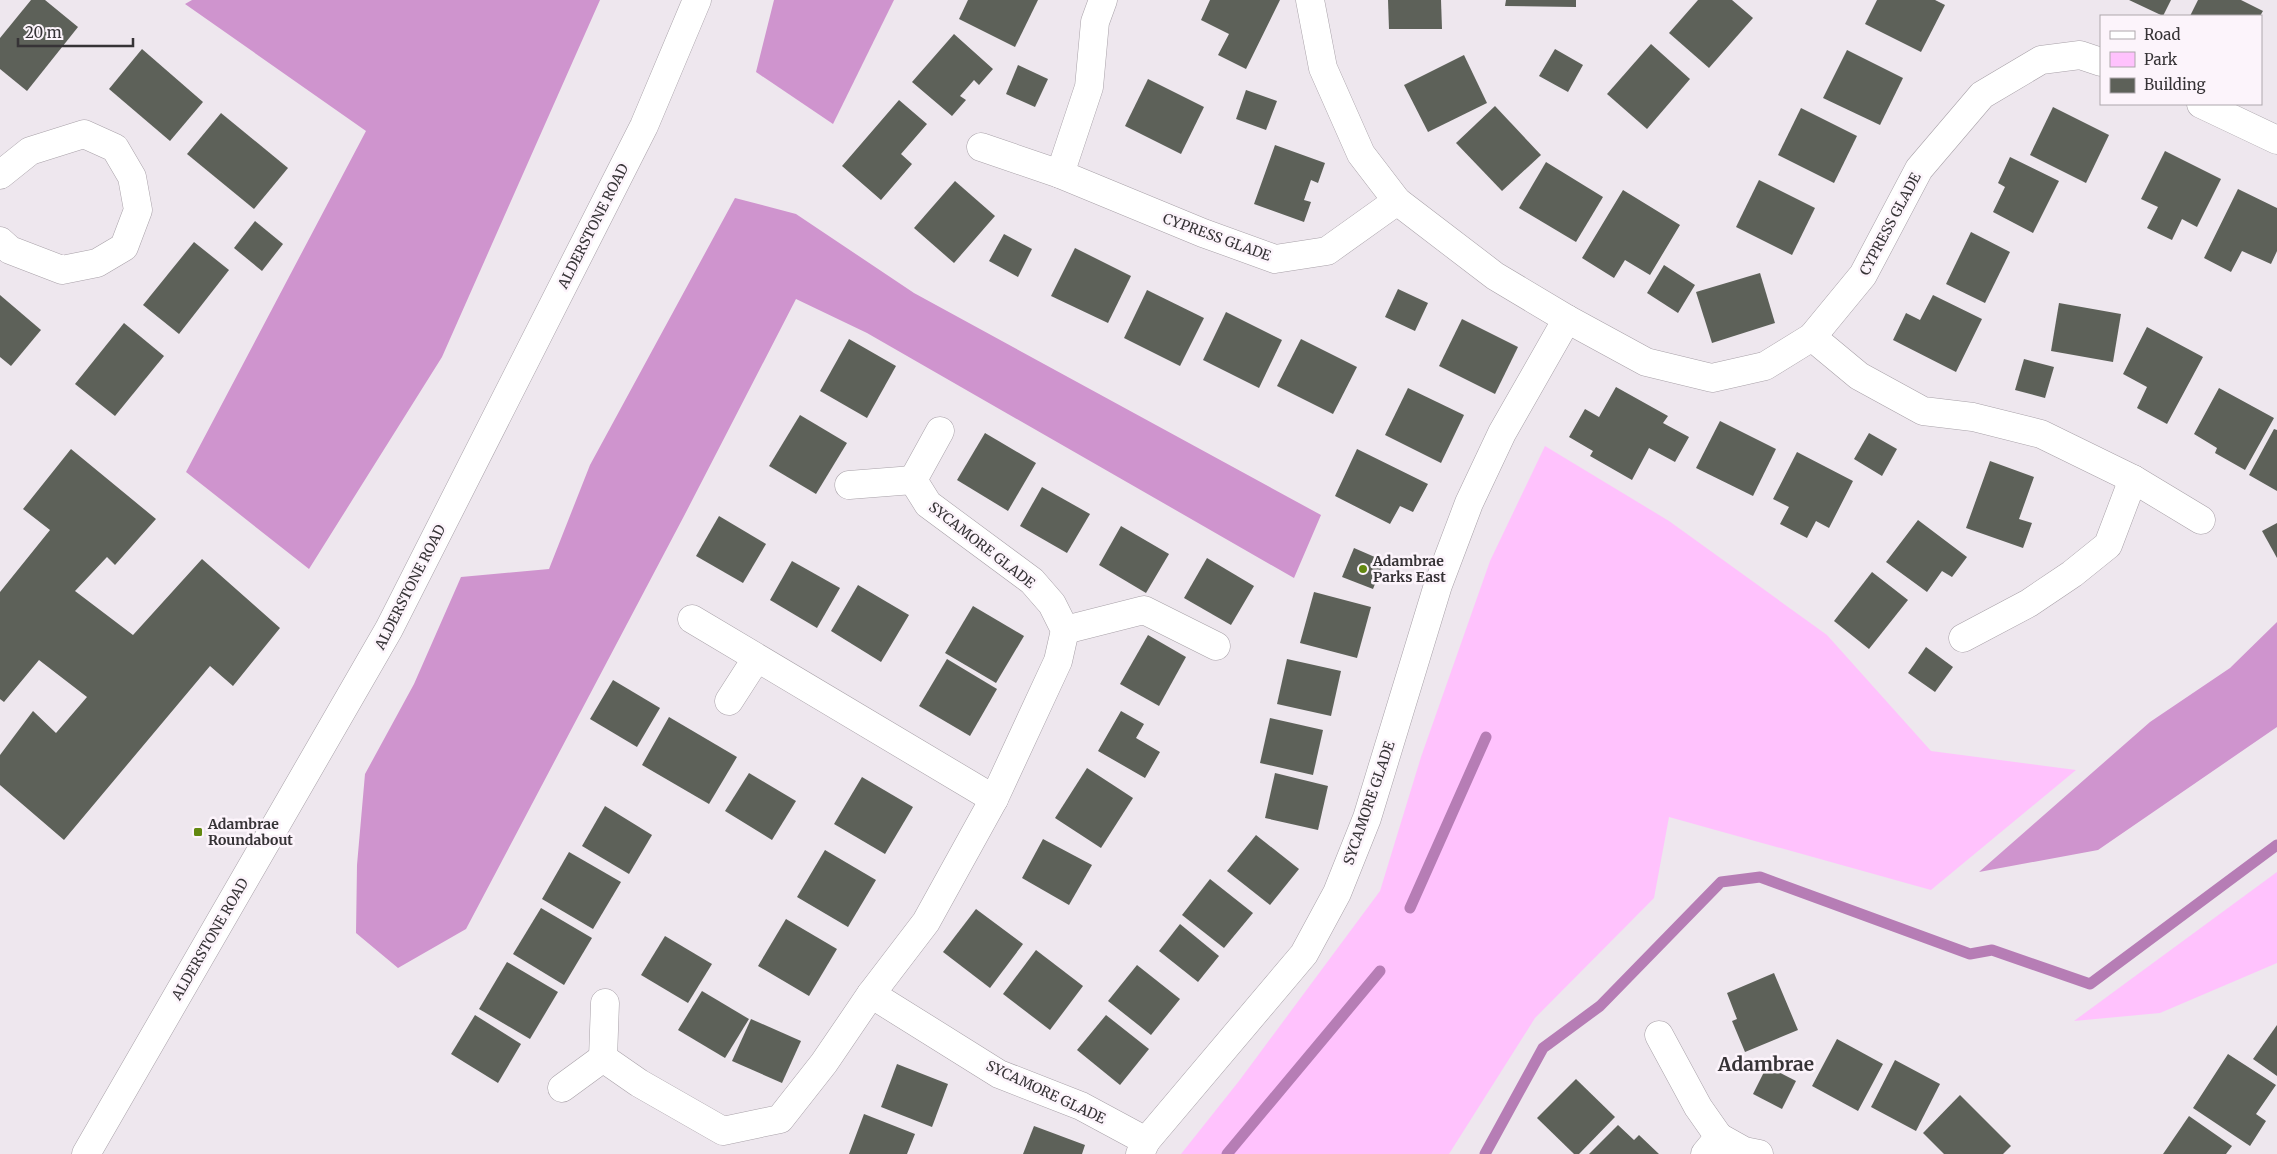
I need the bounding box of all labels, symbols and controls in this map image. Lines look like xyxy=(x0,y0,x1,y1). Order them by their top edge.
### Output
scale bar xyxy=(18,15,132,47)
legend xyxy=(2100,15,2262,105)
text: 20 m xyxy=(25,23,62,42)
text: Road xyxy=(2144,25,2180,44)
text: Park xyxy=(2144,50,2178,69)
text: Building xyxy=(2144,75,2206,94)
street label: ALDERSTONE ROAD xyxy=(553,160,633,292)
street label: CYPRESS GLADE xyxy=(1855,169,1925,278)
street label: CYPRESS GLADE xyxy=(1160,209,1274,265)
street label: SYCAMORE GLADE xyxy=(925,498,1039,592)
street label: ALDERSTONE ROAD xyxy=(370,521,450,653)
place label: Adambrae Parks East xyxy=(1372,552,1446,586)
marker: Adambrae Parks East xyxy=(1357,563,1369,575)
street label: SYCAMORE GLADE xyxy=(1339,739,1399,867)
place label: Adambrae Roundabout xyxy=(207,815,293,849)
marker: Adambrae Roundabout xyxy=(192,826,204,838)
street label: ALDERSTONE ROAD xyxy=(167,874,253,1004)
district label: Adambrae xyxy=(1717,1052,1814,1076)
street label: SYCAMORE GLADE xyxy=(983,1056,1109,1128)

